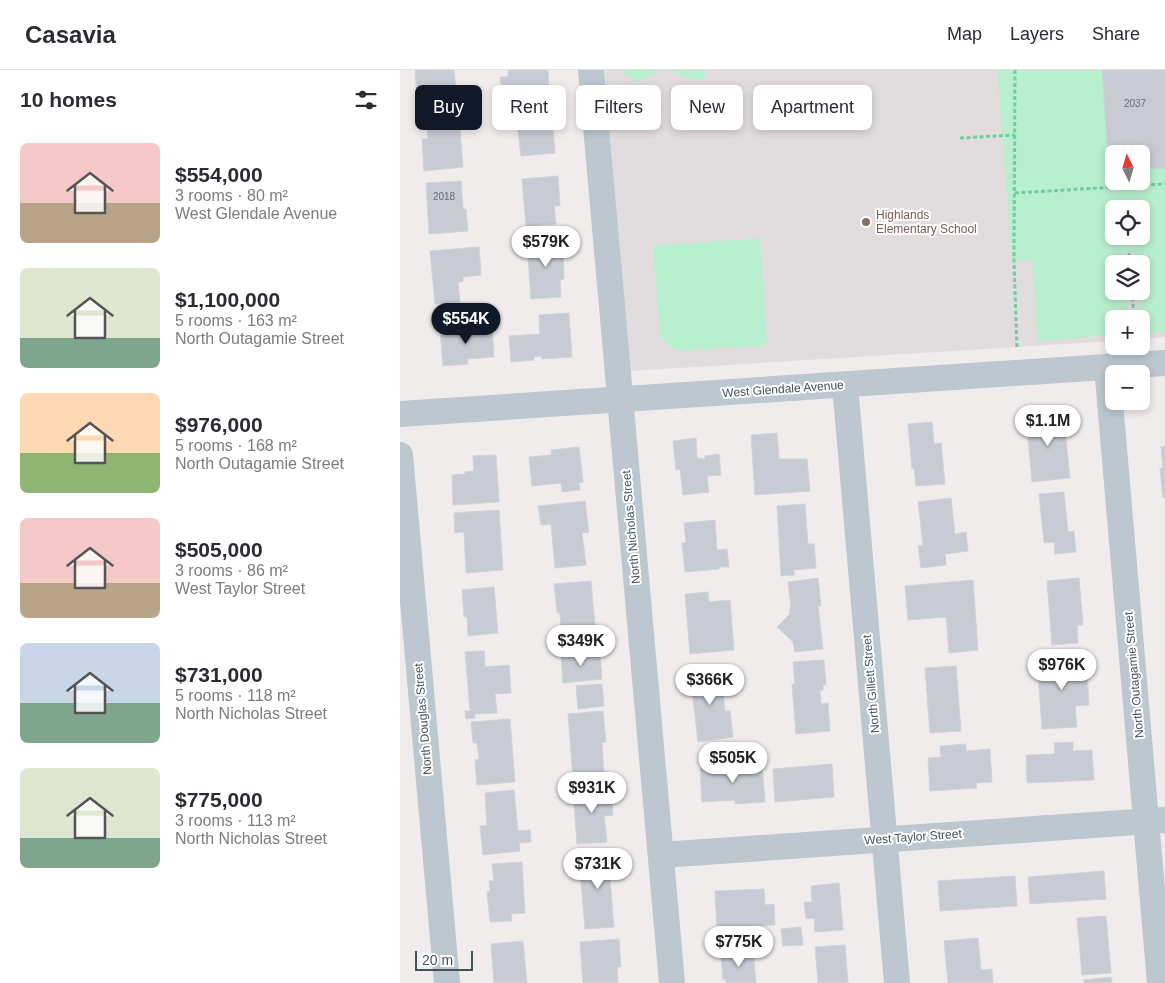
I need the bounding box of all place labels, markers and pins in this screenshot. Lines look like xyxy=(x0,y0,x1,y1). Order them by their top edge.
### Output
place label: Highlands Elementary School xyxy=(876,208,977,236)
marker: Highlands Elementary School xyxy=(860,216,872,228)
pin: $579K xyxy=(511,226,581,268)
pin: $554K xyxy=(431,302,501,345)
pin: $1.1M xyxy=(1013,404,1083,447)
pin: $349K xyxy=(546,624,616,667)
pin: $976K xyxy=(1027,648,1097,691)
pin: $366K xyxy=(675,664,745,706)
pin: $505K xyxy=(698,742,768,784)
pin: $931K xyxy=(557,772,627,814)
pin: $731K xyxy=(563,848,633,890)
pin: $775K xyxy=(704,926,774,968)

